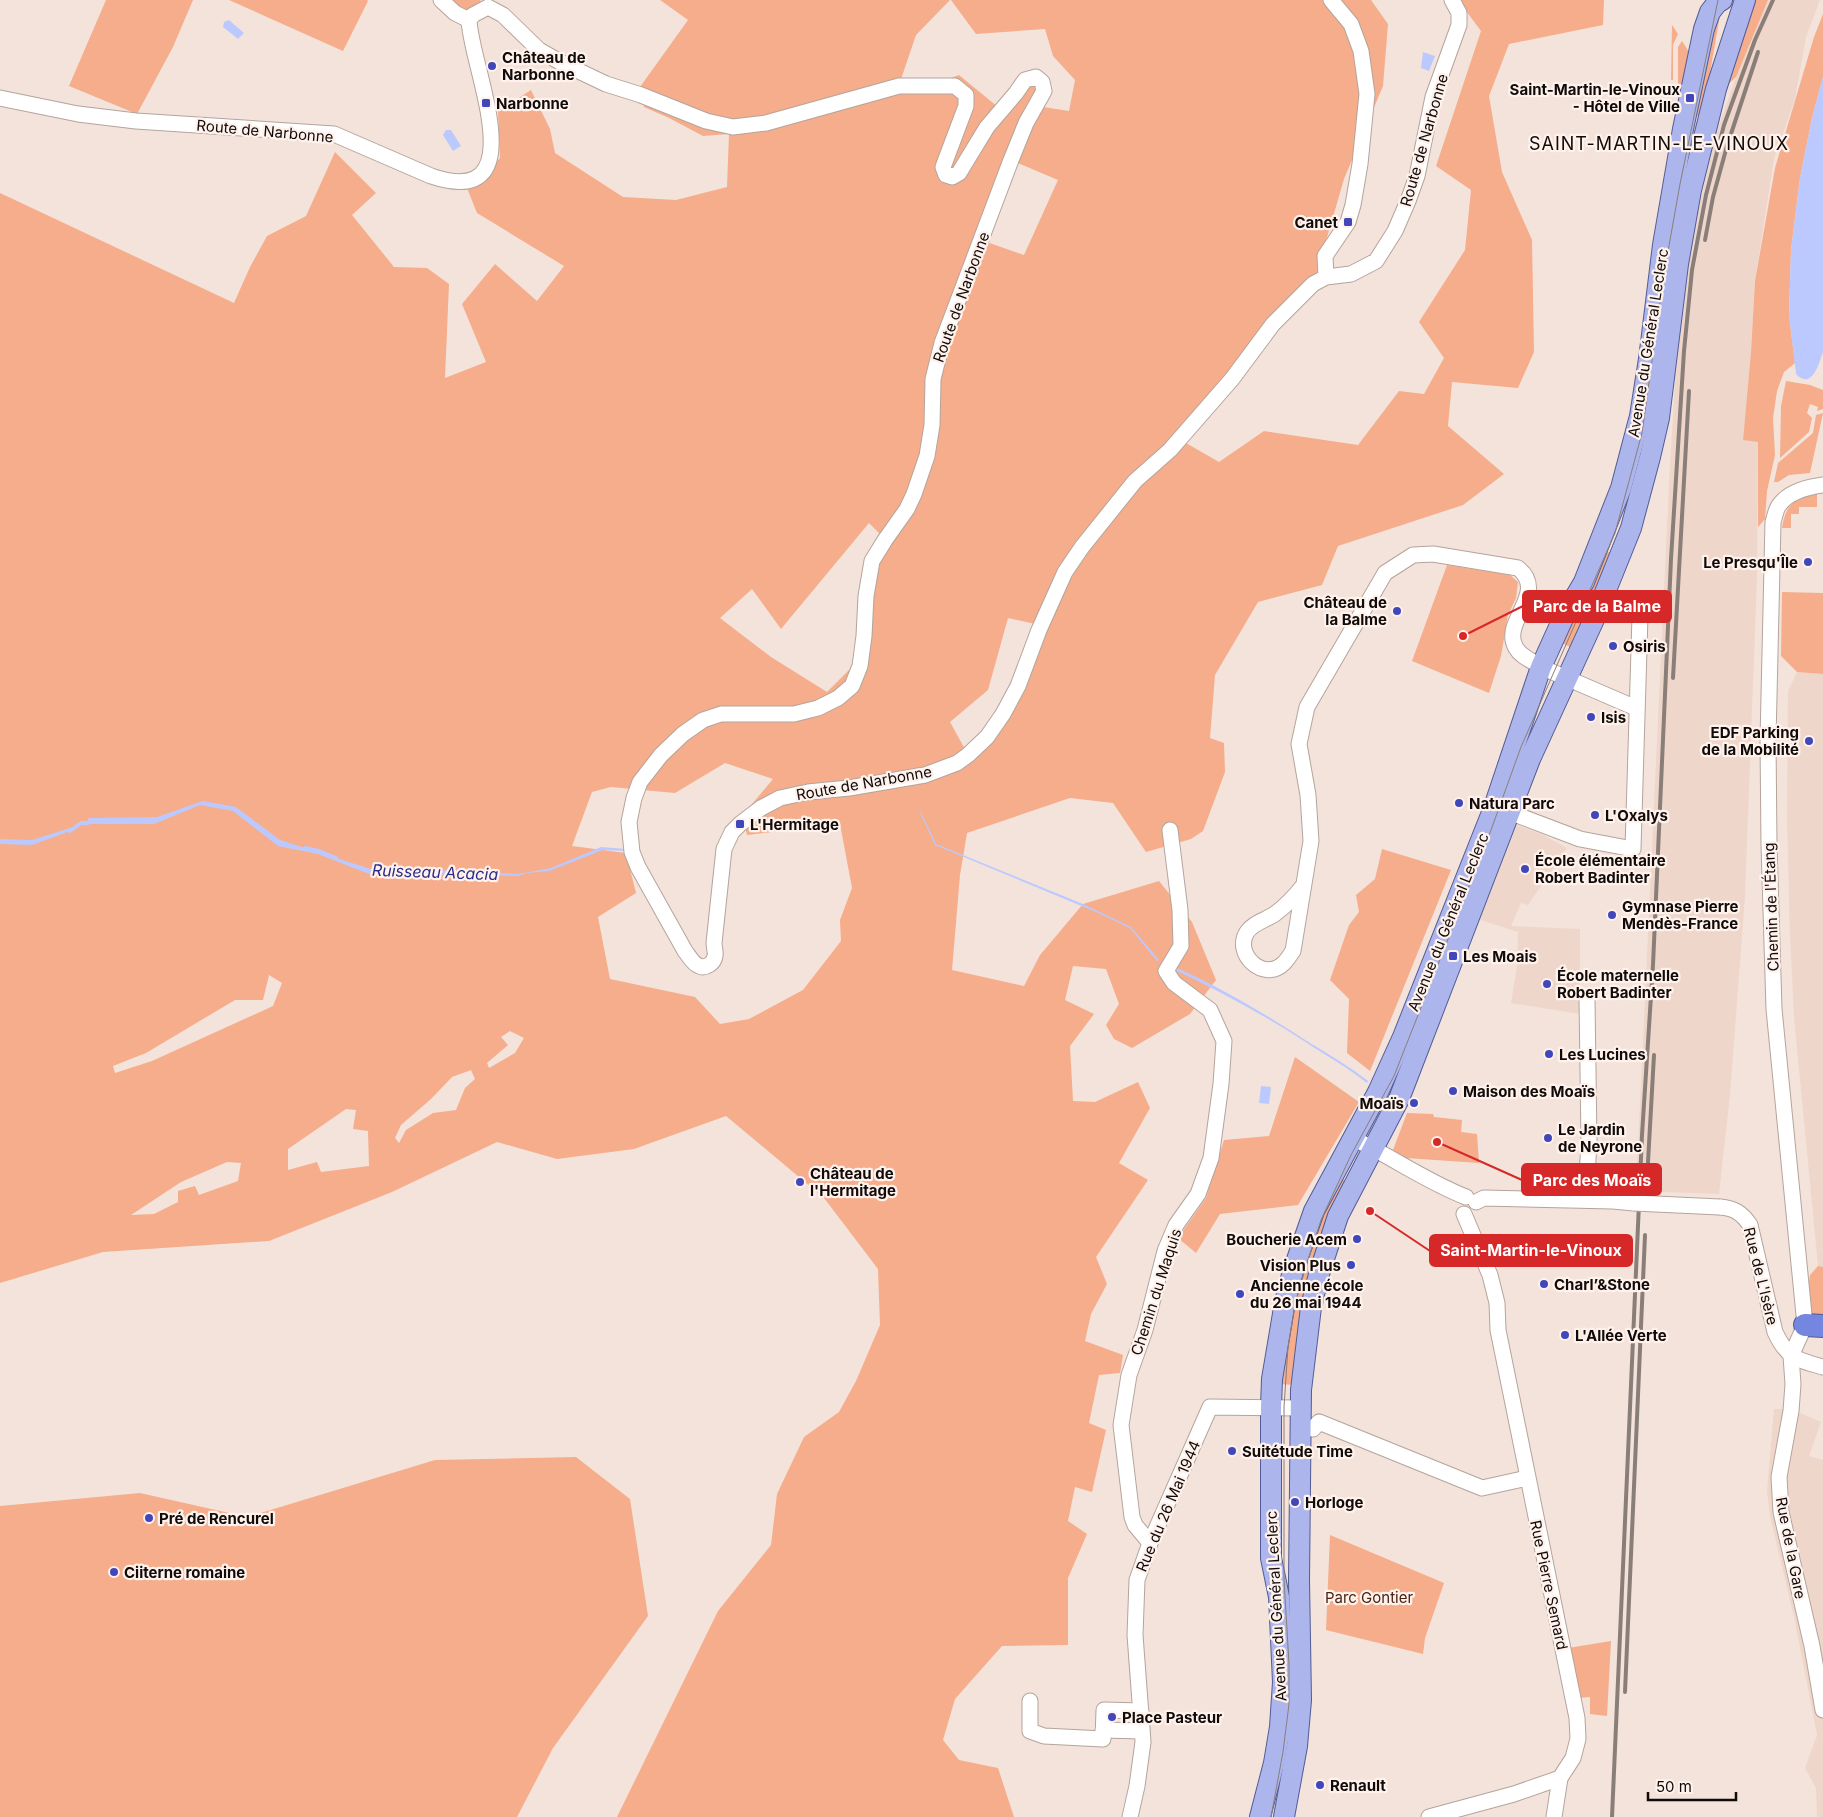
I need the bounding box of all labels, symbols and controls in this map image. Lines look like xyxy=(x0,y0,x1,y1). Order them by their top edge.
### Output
place label: Château de Narbonne xyxy=(502,48,586,84)
marker: Château de Narbonne xyxy=(486,60,498,72)
street label: Route de Narbonne xyxy=(1396,71,1452,209)
place label: Saint-Martin-le-Vinoux - Hôtel de Ville xyxy=(1510,80,1680,116)
marker: Saint-Martin-le-Vinoux - Hôtel de Ville xyxy=(1684,92,1696,104)
place label: Narbonne xyxy=(496,94,569,113)
marker: Narbonne xyxy=(480,97,492,109)
street label: Route de Narbonne xyxy=(196,116,334,146)
district label: SAINT-MARTIN-LE-VINOUX xyxy=(1529,133,1789,154)
place label: Canet xyxy=(1294,213,1339,232)
marker: Canet xyxy=(1342,216,1354,228)
street label: Route de Narbonne xyxy=(929,229,993,365)
street label: Avenue du Général Leclerc xyxy=(1624,247,1672,439)
place label: Le Presqu'Île xyxy=(1703,553,1798,572)
marker: Le Presqu'Île xyxy=(1802,556,1814,568)
callout: Parc de la Balme xyxy=(1523,591,1671,622)
place label: Château de la Balme xyxy=(1303,593,1387,629)
text: Parc de la Balme xyxy=(1533,596,1661,616)
marker: Château de la Balme xyxy=(1391,605,1403,617)
place label: Osiris xyxy=(1623,637,1666,656)
marker: Osiris xyxy=(1607,640,1619,652)
place label: Isis xyxy=(1601,708,1626,727)
marker: Isis xyxy=(1585,711,1597,723)
place label: EDF Parking de la Mobilité xyxy=(1702,723,1799,759)
marker: EDF Parking de la Mobilité xyxy=(1803,735,1815,747)
street label: Route de Narbonne xyxy=(795,762,933,804)
place label: Natura Parc xyxy=(1469,794,1555,813)
marker: Natura Parc xyxy=(1453,797,1465,809)
place label: L'Oxalys xyxy=(1605,806,1668,825)
marker: L'Oxalys xyxy=(1589,809,1601,821)
place label: L'Hermitage xyxy=(750,815,839,834)
marker: L'Hermitage xyxy=(734,818,746,830)
street label: Avenue du Général Leclerc xyxy=(1403,830,1493,1014)
street label: Chemin de l'Étang xyxy=(1759,842,1783,972)
place label: École élémentaire Robert Badinter xyxy=(1535,851,1666,887)
water label: Ruisseau Acacia xyxy=(371,860,499,884)
marker: École élémentaire Robert Badinter xyxy=(1519,863,1531,875)
place label: Gymnase Pierre Mendès-France xyxy=(1622,897,1739,933)
marker: Gymnase Pierre Mendès-France xyxy=(1606,909,1618,921)
place label: Les Moais xyxy=(1463,947,1537,966)
marker: Les Moais xyxy=(1447,950,1459,962)
place label: École maternelle Robert Badinter xyxy=(1557,966,1679,1002)
marker: École maternelle Robert Badinter xyxy=(1541,978,1553,990)
place label: Les Lucines xyxy=(1559,1045,1646,1064)
marker: Les Lucines xyxy=(1543,1048,1555,1060)
place label: Maison des Moaïs xyxy=(1463,1082,1595,1101)
marker: Maison des Moaïs xyxy=(1447,1085,1459,1097)
place label: Moaïs xyxy=(1360,1094,1404,1113)
marker: Moaïs xyxy=(1408,1097,1420,1109)
place label: Le Jardin de Neyrone xyxy=(1558,1120,1642,1156)
marker: Le Jardin de Neyrone xyxy=(1542,1132,1554,1144)
place label: Château de l'Hermitage xyxy=(810,1164,896,1200)
callout: Parc des Moaïs xyxy=(1522,1164,1661,1195)
text: Parc des Moaïs xyxy=(1533,1170,1651,1190)
marker: Château de l'Hermitage xyxy=(794,1176,806,1188)
street label: Rue de L'Isère xyxy=(1740,1225,1782,1327)
street label: Chemin du Maquis xyxy=(1127,1226,1185,1358)
place label: Boucherie Acem xyxy=(1226,1230,1347,1249)
marker: Boucherie Acem xyxy=(1351,1233,1363,1245)
callout: Saint-Martin-le-Vinoux xyxy=(1430,1235,1632,1266)
text: Saint-Martin-le-Vinoux xyxy=(1440,1240,1622,1260)
place label: Vision Plus xyxy=(1260,1256,1341,1275)
marker: Vision Plus xyxy=(1345,1259,1357,1271)
place label: Charl’&Stone xyxy=(1554,1275,1650,1294)
place label: Ancienne école du 26 mai 1944 xyxy=(1250,1276,1364,1312)
marker: Charl’&Stone xyxy=(1538,1278,1550,1290)
marker: Ancienne école du 26 mai 1944 xyxy=(1234,1288,1246,1300)
place label: L'Allée Verte xyxy=(1575,1326,1667,1345)
marker: L'Allée Verte xyxy=(1559,1329,1571,1341)
street label: Rue du 26 Mai 1944 xyxy=(1132,1437,1204,1575)
place label: Suitétude Time xyxy=(1242,1442,1353,1461)
marker: Suitétude Time xyxy=(1226,1445,1238,1457)
place label: Horloge xyxy=(1305,1493,1363,1512)
street label: Rue de la Gare xyxy=(1772,1495,1810,1601)
marker: Horloge xyxy=(1289,1496,1301,1508)
place label: Pré de Rencurel xyxy=(159,1509,274,1528)
street label: Avenue du Général Leclerc xyxy=(1262,1510,1290,1702)
marker: Pré de Rencurel xyxy=(143,1512,155,1524)
street label: Rue Pierre Semard xyxy=(1526,1518,1572,1652)
place label: Ciiterne romaine xyxy=(124,1563,245,1582)
marker: Ciiterne romaine xyxy=(108,1566,120,1578)
park label: Parc Gontier xyxy=(1325,1588,1413,1607)
place label: Place Pasteur xyxy=(1122,1708,1222,1727)
marker: Place Pasteur xyxy=(1106,1711,1118,1723)
scale bar xyxy=(1648,1770,1736,1802)
place label: Renault xyxy=(1330,1776,1386,1795)
text: 50 m xyxy=(1656,1777,1692,1796)
marker: Renault xyxy=(1314,1779,1326,1791)

